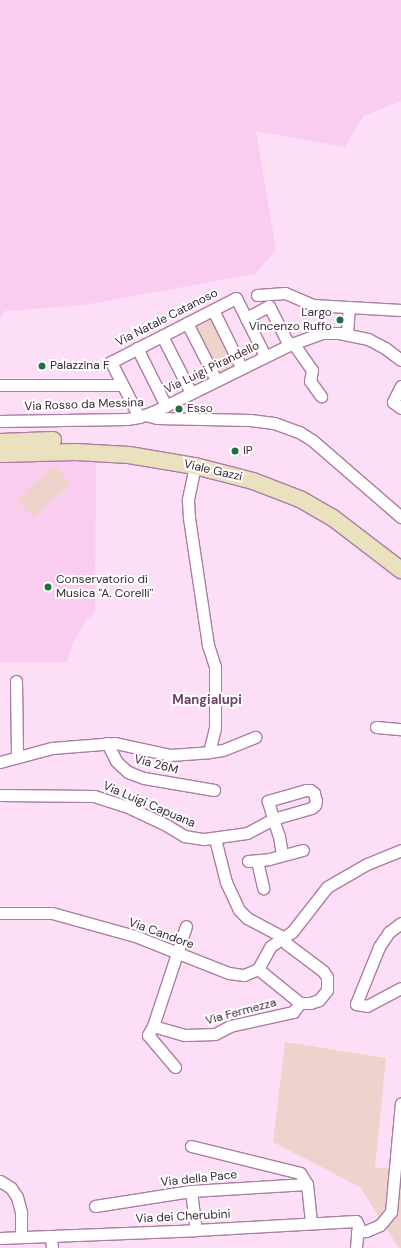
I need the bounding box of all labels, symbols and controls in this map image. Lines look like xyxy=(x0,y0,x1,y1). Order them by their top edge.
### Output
street label: Via Natale Catanoso xyxy=(114,286,220,350)
place label: Largo Vincenzo Ruffo xyxy=(249,306,332,334)
marker: Largo Vincenzo Ruffo xyxy=(335,315,345,325)
street label: Via Luigi Pirandello xyxy=(162,339,262,397)
place label: Palazzina F xyxy=(50,359,109,373)
marker: Palazzina F xyxy=(37,361,47,371)
street label: Via Rosso da Messina xyxy=(24,396,144,414)
place label: Esso xyxy=(187,402,213,416)
marker: Esso xyxy=(174,404,184,414)
place label: IP xyxy=(243,444,253,458)
marker: IP xyxy=(230,446,240,456)
street label: Viale Gazzi xyxy=(182,457,244,485)
place label: Conservatorio di Musica "A. Corelli" xyxy=(56,573,153,601)
marker: Conservatorio di Musica "A. Corelli" xyxy=(43,582,53,592)
district label: Mangialupi xyxy=(172,692,242,708)
street label: Via 26M xyxy=(132,752,180,778)
street label: Via Luigi Capuana xyxy=(101,779,197,831)
street label: Via Candore xyxy=(126,916,196,952)
street label: Via Fermezza xyxy=(204,996,278,1028)
street label: Via della Pace xyxy=(160,1168,238,1190)
street label: Via dei Cherubini xyxy=(135,1207,231,1227)

